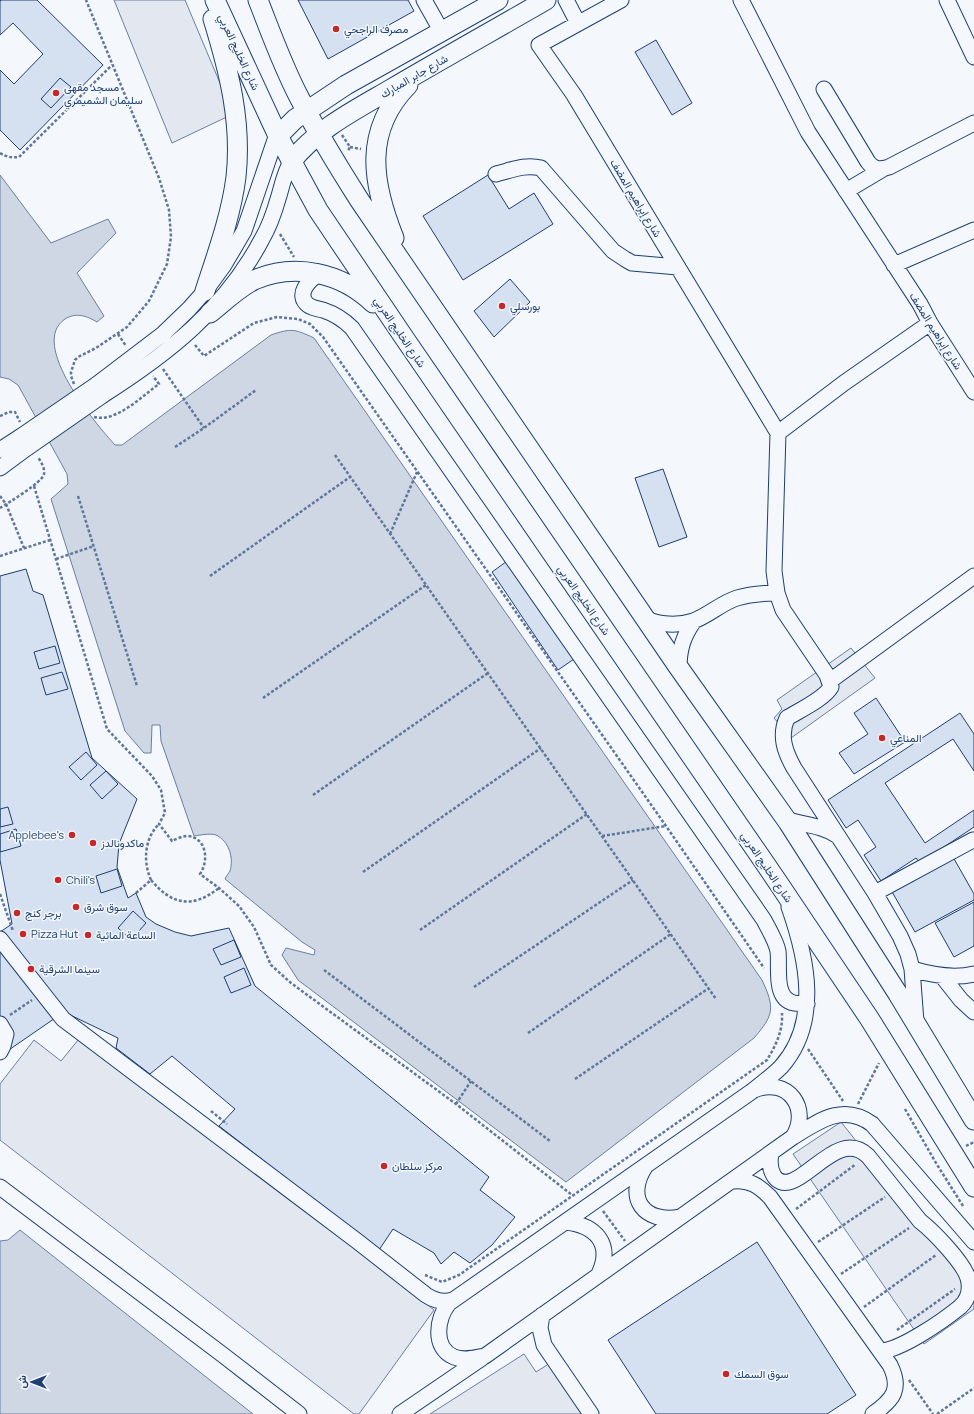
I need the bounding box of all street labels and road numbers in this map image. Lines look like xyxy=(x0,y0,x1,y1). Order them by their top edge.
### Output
street label: شارع الخليج العربي xyxy=(212,11,264,94)
street label: شارع جابر المبارك xyxy=(377,50,451,102)
street label: شارع إبراهيم المضف xyxy=(606,156,666,240)
street label: شارع إبراهيم المضف xyxy=(906,289,966,373)
street label: شارع الخليج العربي xyxy=(369,293,430,372)
street label: شارع الخليج العربي xyxy=(552,561,614,640)
street label: شارع الخليج العربي xyxy=(736,828,797,907)

